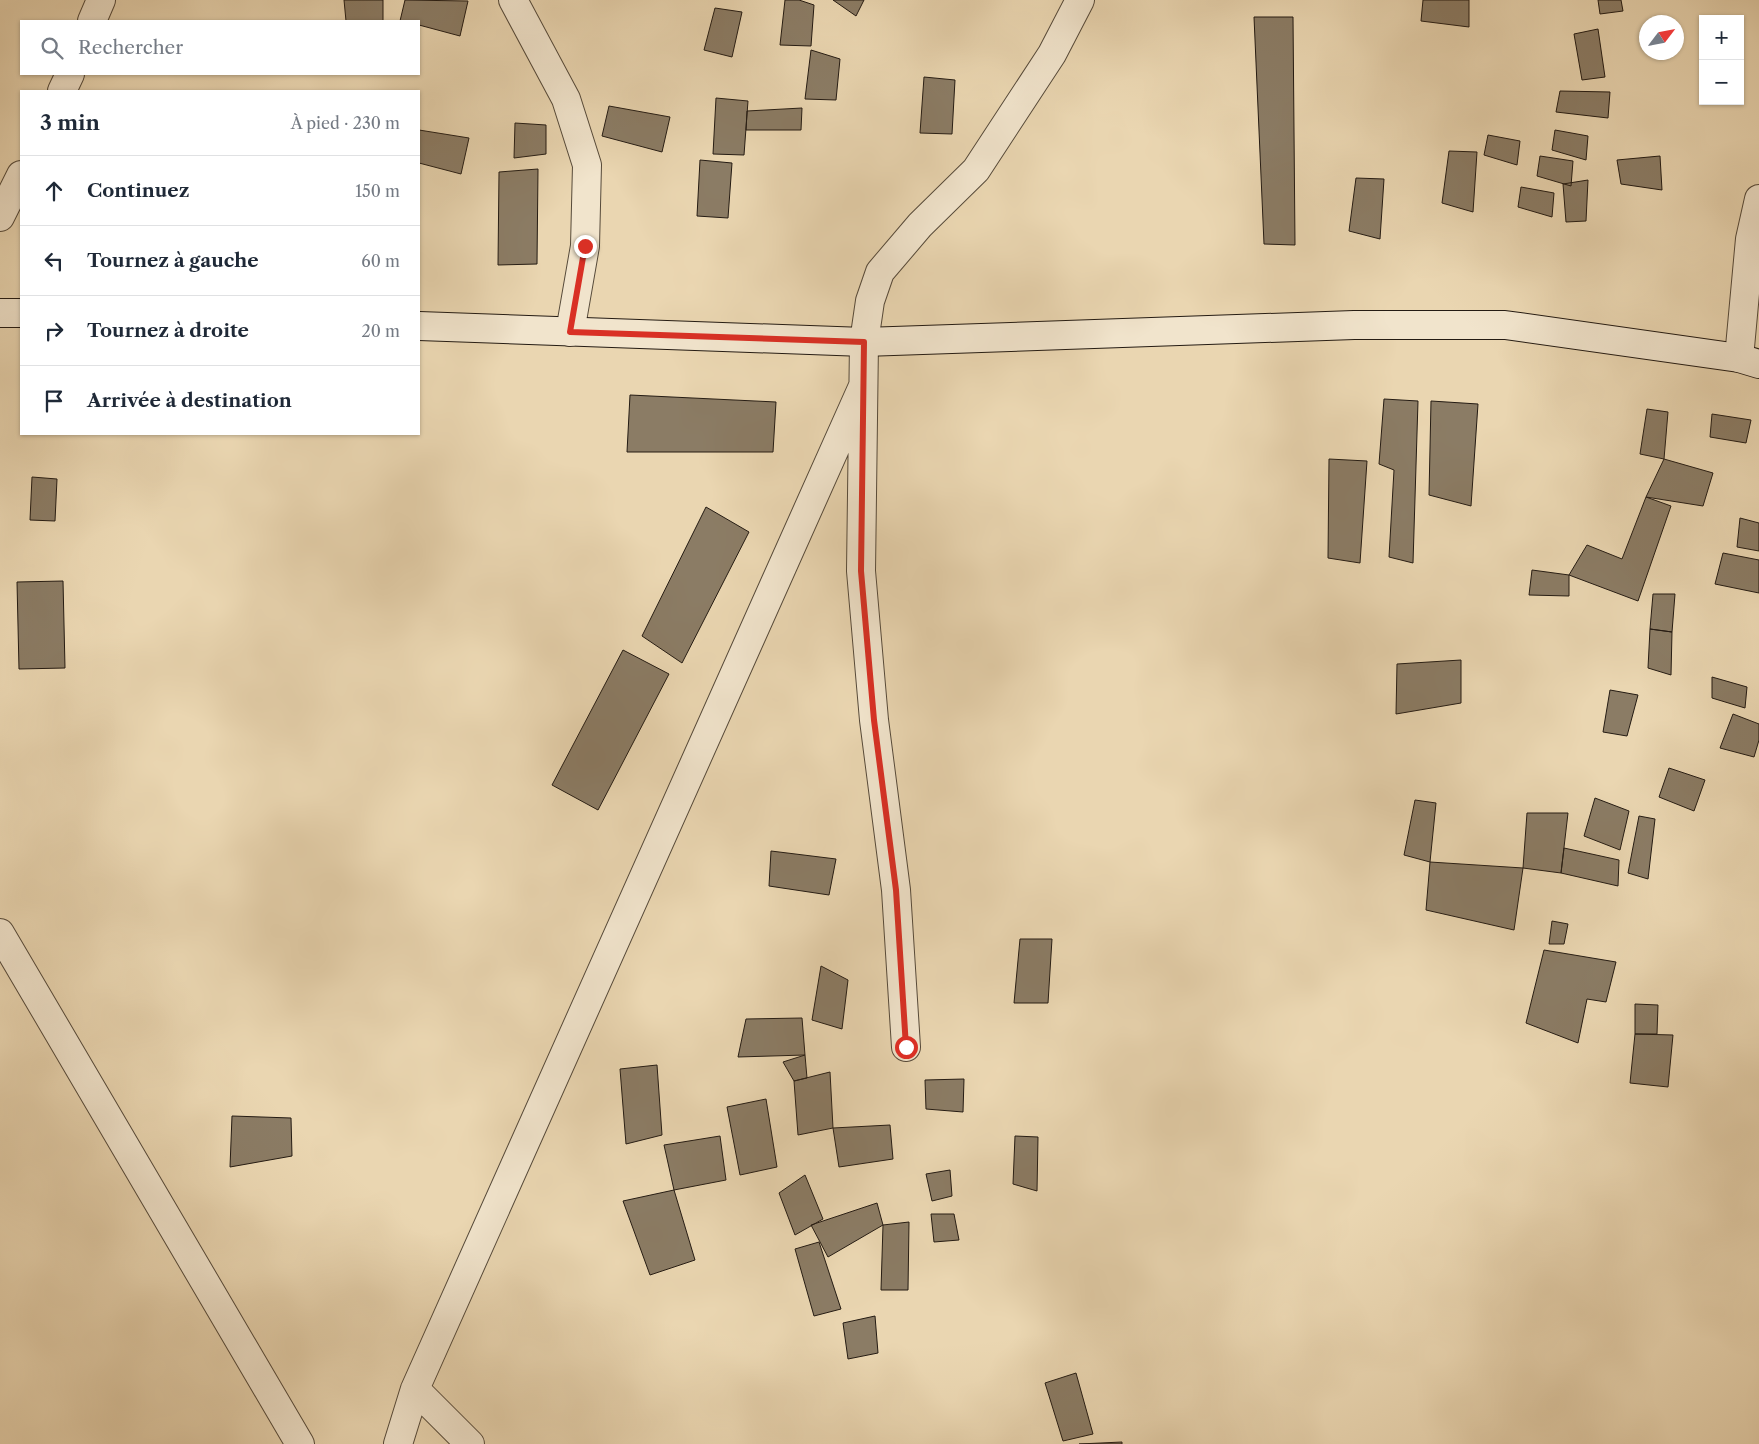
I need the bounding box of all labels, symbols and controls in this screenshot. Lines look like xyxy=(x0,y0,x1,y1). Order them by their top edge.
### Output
north arrow xyxy=(1639,15,1684,60)
map controls xyxy=(1699,15,1744,105)
button: + xyxy=(1699,15,1744,60)
search box xyxy=(20,20,420,75)
icon: search xyxy=(38,34,66,62)
text: Rechercher xyxy=(78,36,183,59)
button: − xyxy=(1699,60,1744,105)
text: 3 min xyxy=(40,110,100,135)
text: À pied · 230 m xyxy=(291,113,400,133)
icon: ahead xyxy=(40,177,68,205)
text: Continuez xyxy=(87,179,189,202)
text: 150 m xyxy=(355,181,400,201)
route end xyxy=(574,235,597,258)
icon: left xyxy=(40,247,68,275)
text: Tournez à gauche xyxy=(87,249,259,272)
text: 60 m xyxy=(361,251,400,271)
icon: right xyxy=(40,317,68,345)
text: Tournez à droite xyxy=(87,319,249,342)
text: 20 m xyxy=(361,321,400,341)
icon: arrive xyxy=(40,387,68,415)
text: Arrivée à destination xyxy=(87,389,292,412)
route start xyxy=(895,1036,918,1059)

